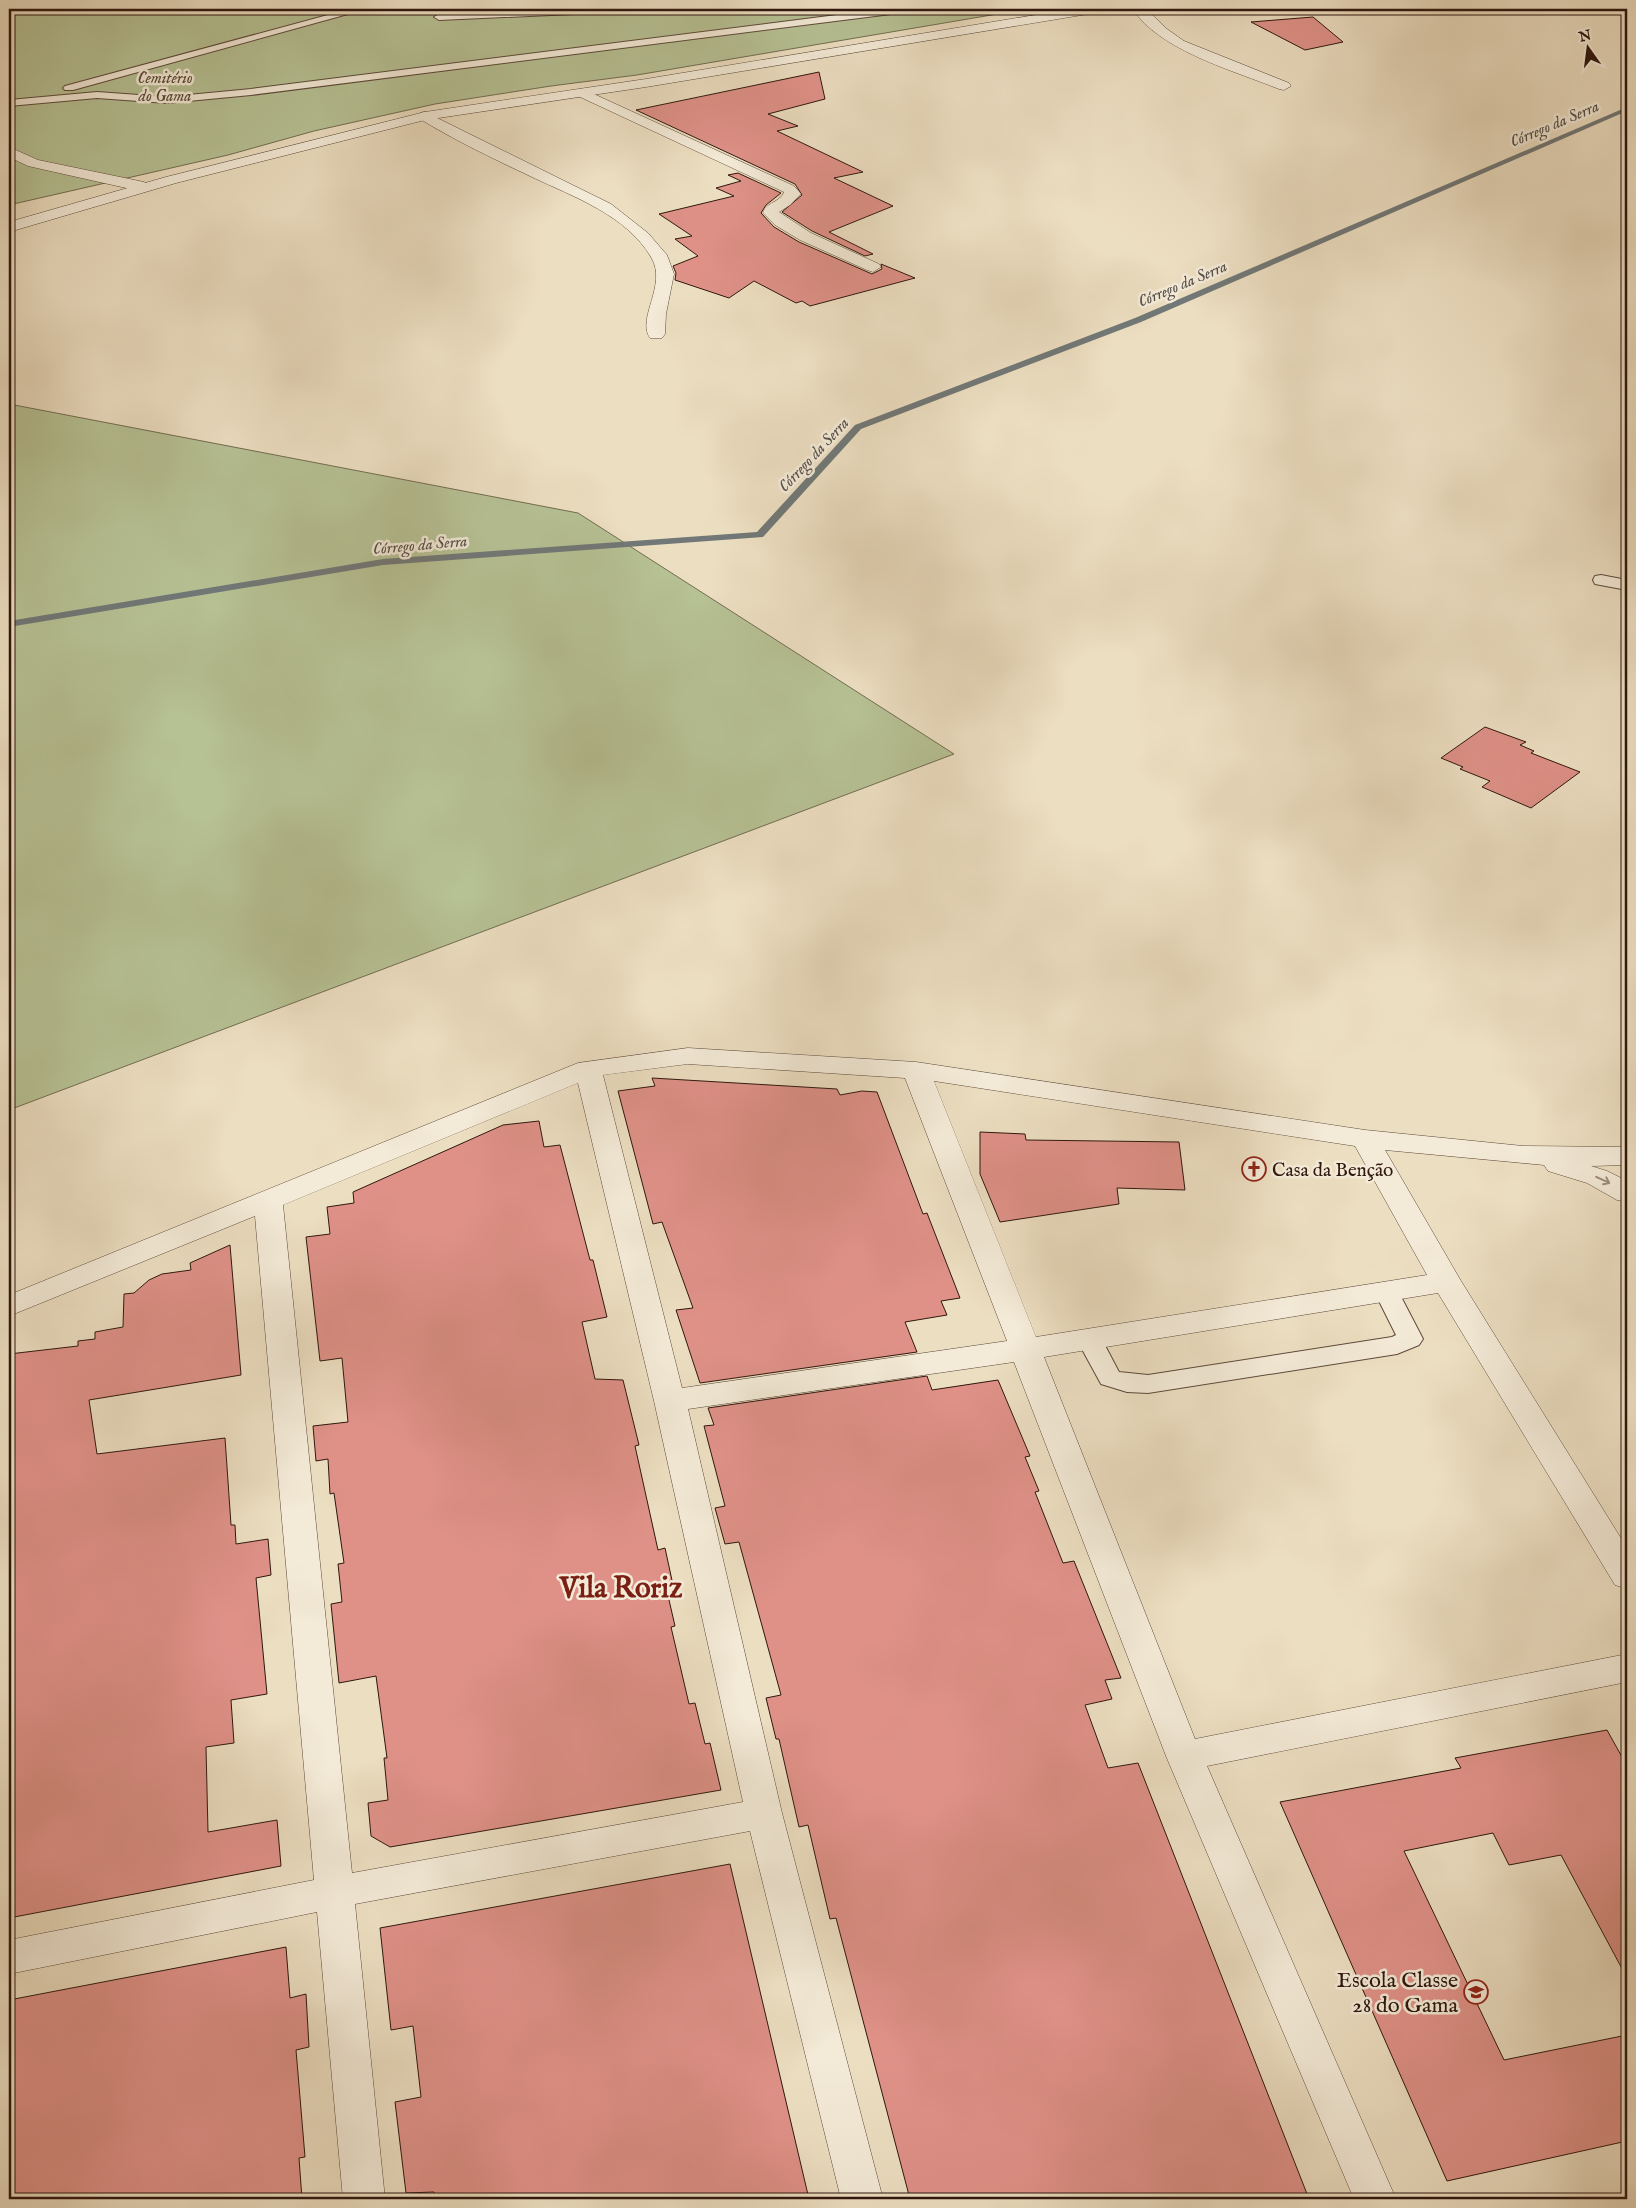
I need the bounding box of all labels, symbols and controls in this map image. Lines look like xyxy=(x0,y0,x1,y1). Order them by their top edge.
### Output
north arrow xyxy=(1564,22,1614,72)
text: N xyxy=(1576,26,1593,47)
park label: Cemitério do Gama xyxy=(137,69,193,107)
water label: Córrego da Serra xyxy=(1507,97,1602,153)
water label: Córrego da Serra xyxy=(1135,257,1230,313)
water label: Córrego da Serra xyxy=(775,414,854,497)
water label: Córrego da Serra xyxy=(372,532,468,560)
church icon: Casa da Benção xyxy=(1241,1156,1267,1182)
place label: Casa da Benção xyxy=(1272,1159,1393,1183)
one-way arrow xyxy=(1595,1176,1610,1185)
district label: Vila Roriz xyxy=(559,1571,683,1608)
place label: Escola Classe 28 do Gama xyxy=(1337,1967,1458,2020)
school or university icon: Escola Classe 28 do Gama xyxy=(1463,1979,1489,2005)

